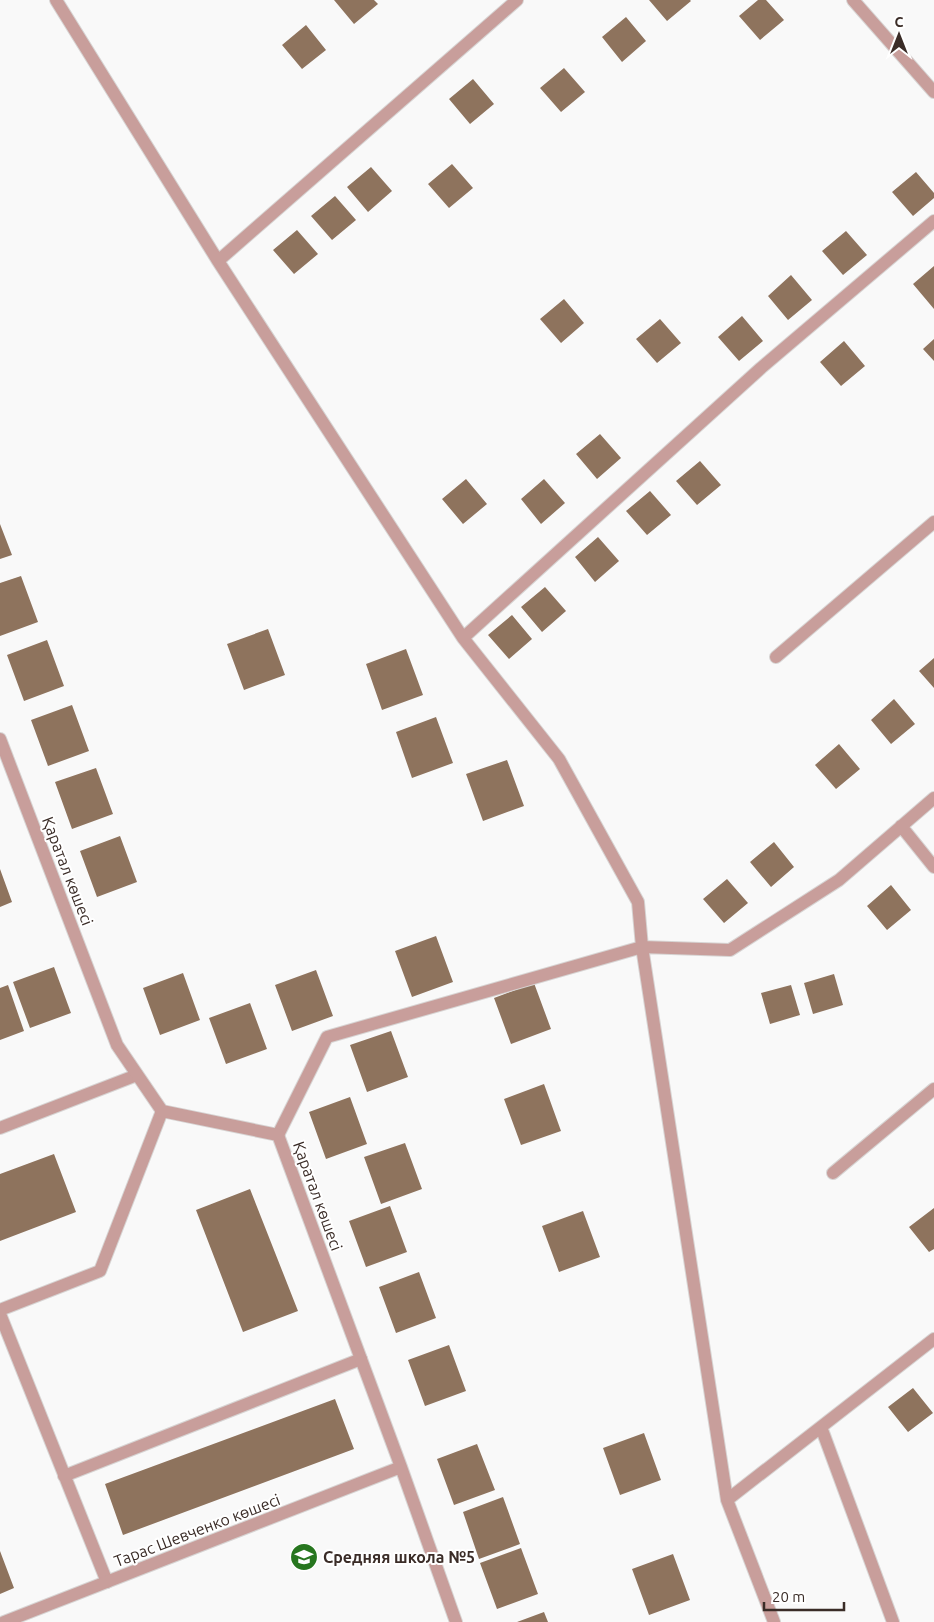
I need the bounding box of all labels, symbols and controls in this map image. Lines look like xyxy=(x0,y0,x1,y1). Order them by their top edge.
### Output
north arrow xyxy=(874,10,924,60)
text: С xyxy=(895,14,904,30)
street label: Қаратал көшесі xyxy=(39,814,97,928)
street label: Қаратал көшесі xyxy=(290,1139,346,1253)
street label: Тарас Шевченко көшесі xyxy=(111,1490,283,1570)
school or university icon: Средняя школа №5 xyxy=(289,1542,319,1572)
place label: Средняя школа №5 xyxy=(323,1548,475,1566)
scale bar xyxy=(764,1580,844,1612)
text: 20 m xyxy=(772,1588,805,1605)

